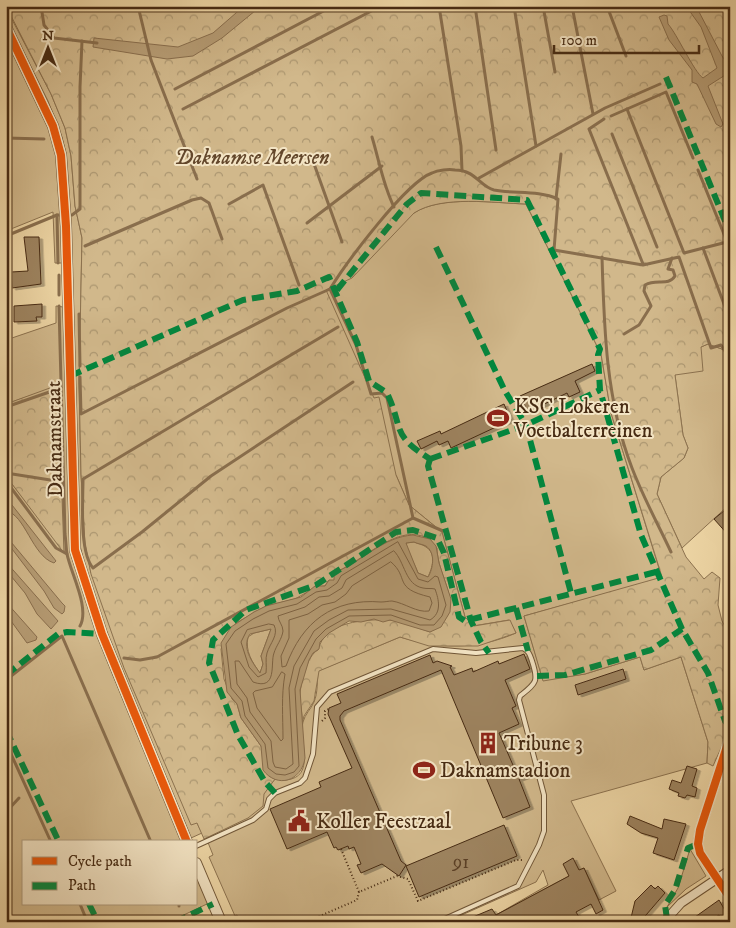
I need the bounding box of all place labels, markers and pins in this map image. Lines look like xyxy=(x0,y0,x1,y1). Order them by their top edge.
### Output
place label: KSC Lokeren Voetbalterreinen xyxy=(513,394,653,444)
sports icon: KSC Lokeren Voetbalterreinen xyxy=(485,405,511,431)
building icon: Tribune 3 xyxy=(475,730,501,756)
place label: Tribune 3 xyxy=(504,731,583,757)
sports icon: Daknamstadion xyxy=(411,757,437,783)
place label: Daknamstadion xyxy=(440,758,570,784)
public building icon: Koller Feestzaal xyxy=(286,808,312,834)
place label: Koller Feestzaal xyxy=(316,809,452,835)

